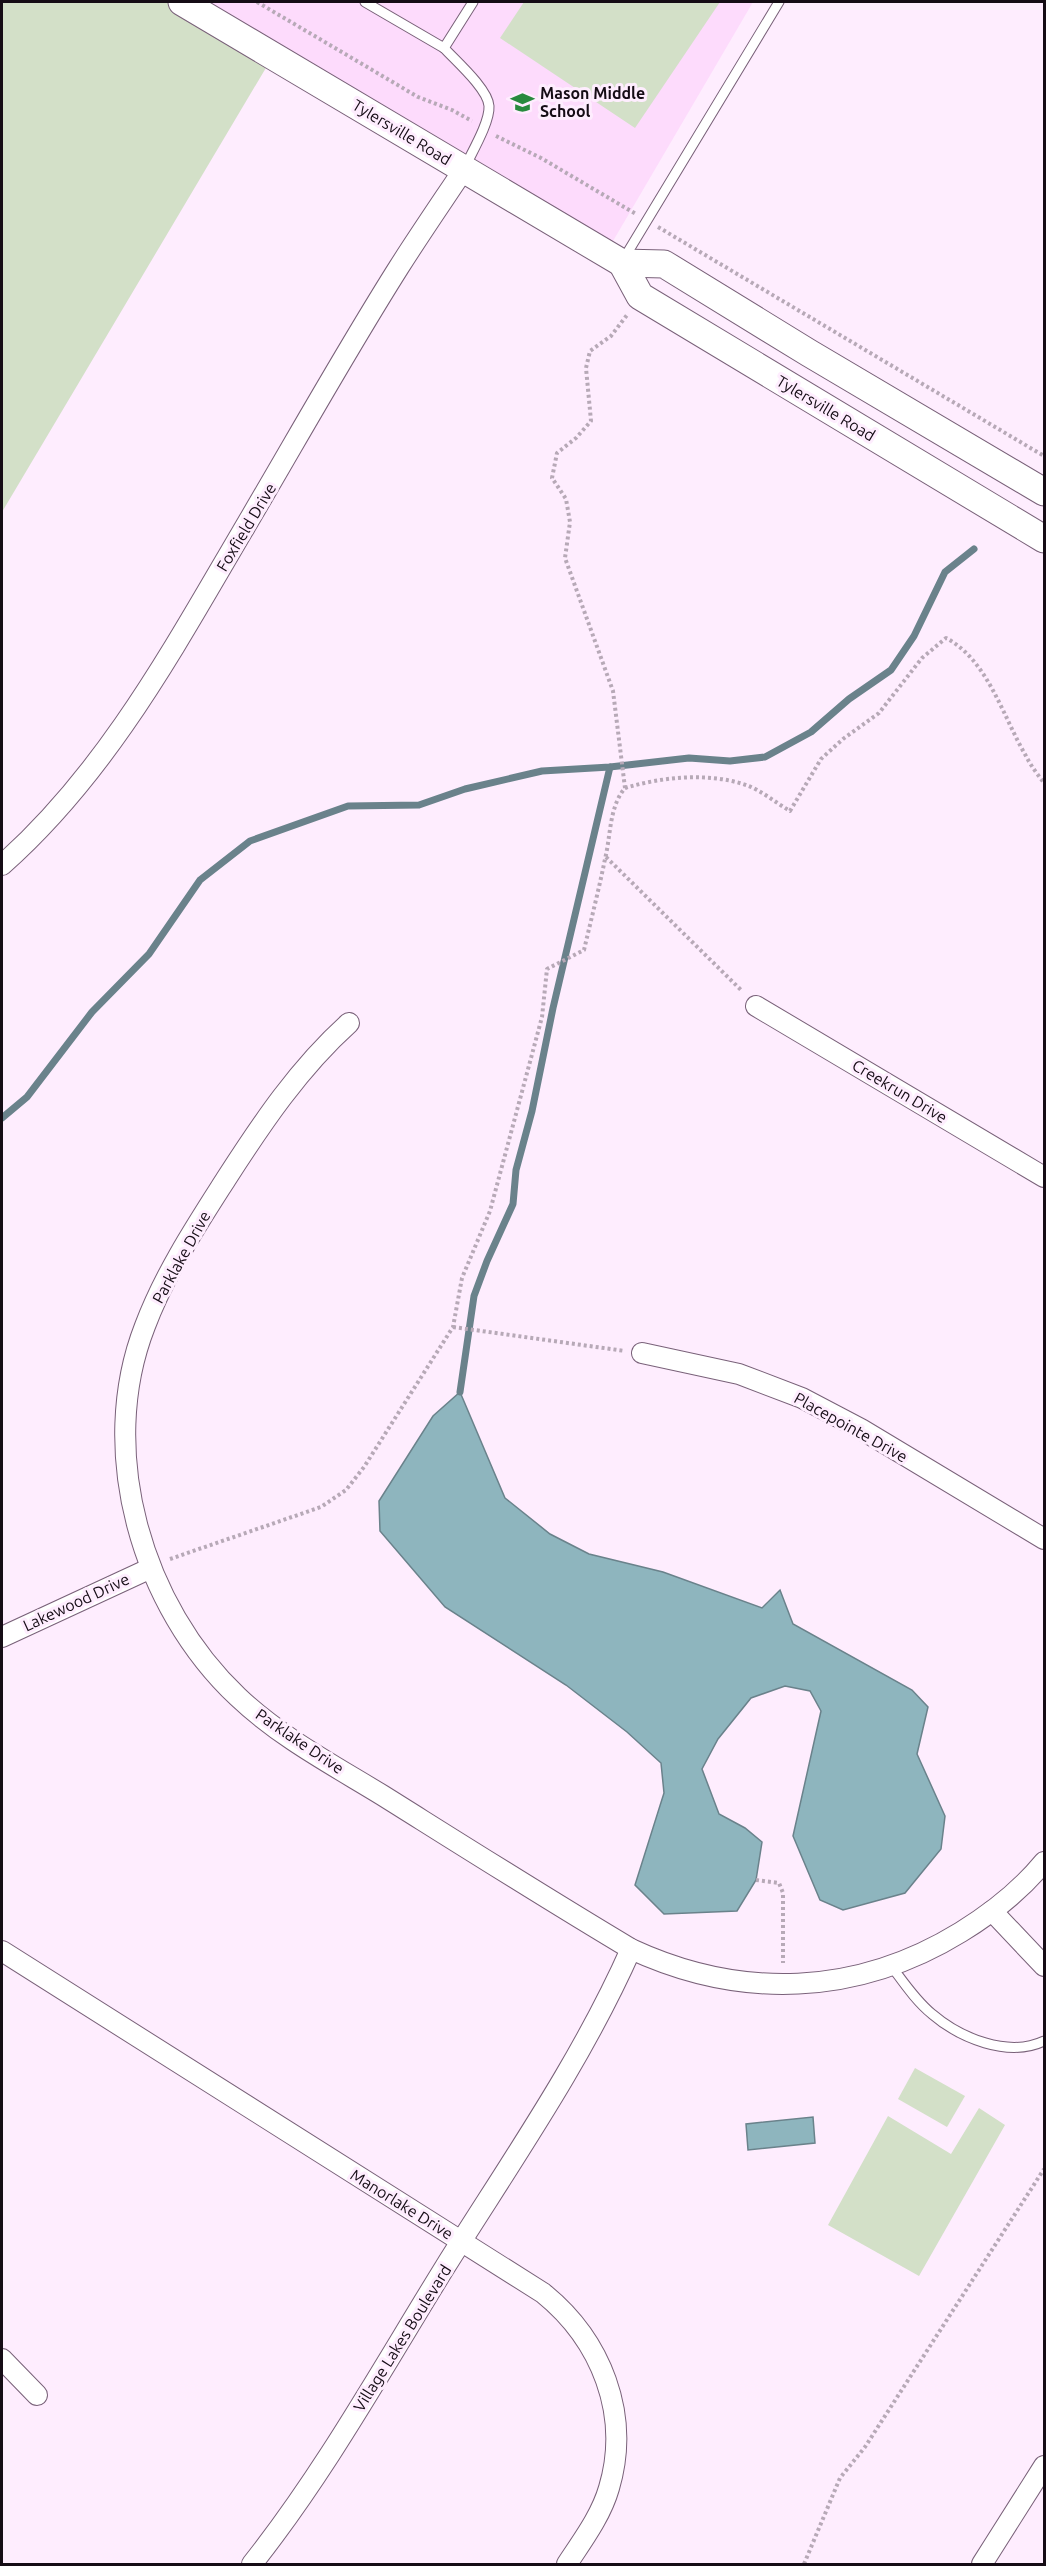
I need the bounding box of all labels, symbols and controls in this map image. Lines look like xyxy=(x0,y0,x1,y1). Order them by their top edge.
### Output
place label: Mason Middle School xyxy=(540,84,645,120)
school or university icon: Mason Middle School xyxy=(509,89,535,115)
street label: Tylersville Road xyxy=(349,95,455,169)
street label: Tylersville Road xyxy=(773,371,879,445)
street label: Foxfield Drive xyxy=(213,480,279,574)
street label: Creekrun Drive xyxy=(849,1056,951,1126)
street label: Parklake Drive xyxy=(148,1208,214,1306)
street label: Placepointe Drive xyxy=(791,1388,911,1466)
street label: Lakewood Drive xyxy=(20,1570,132,1634)
street label: Parklake Drive xyxy=(253,1705,347,1777)
street label: Manorlake Drive xyxy=(348,2165,456,2243)
street label: Village Lakes Boulevard xyxy=(349,2261,455,2415)

